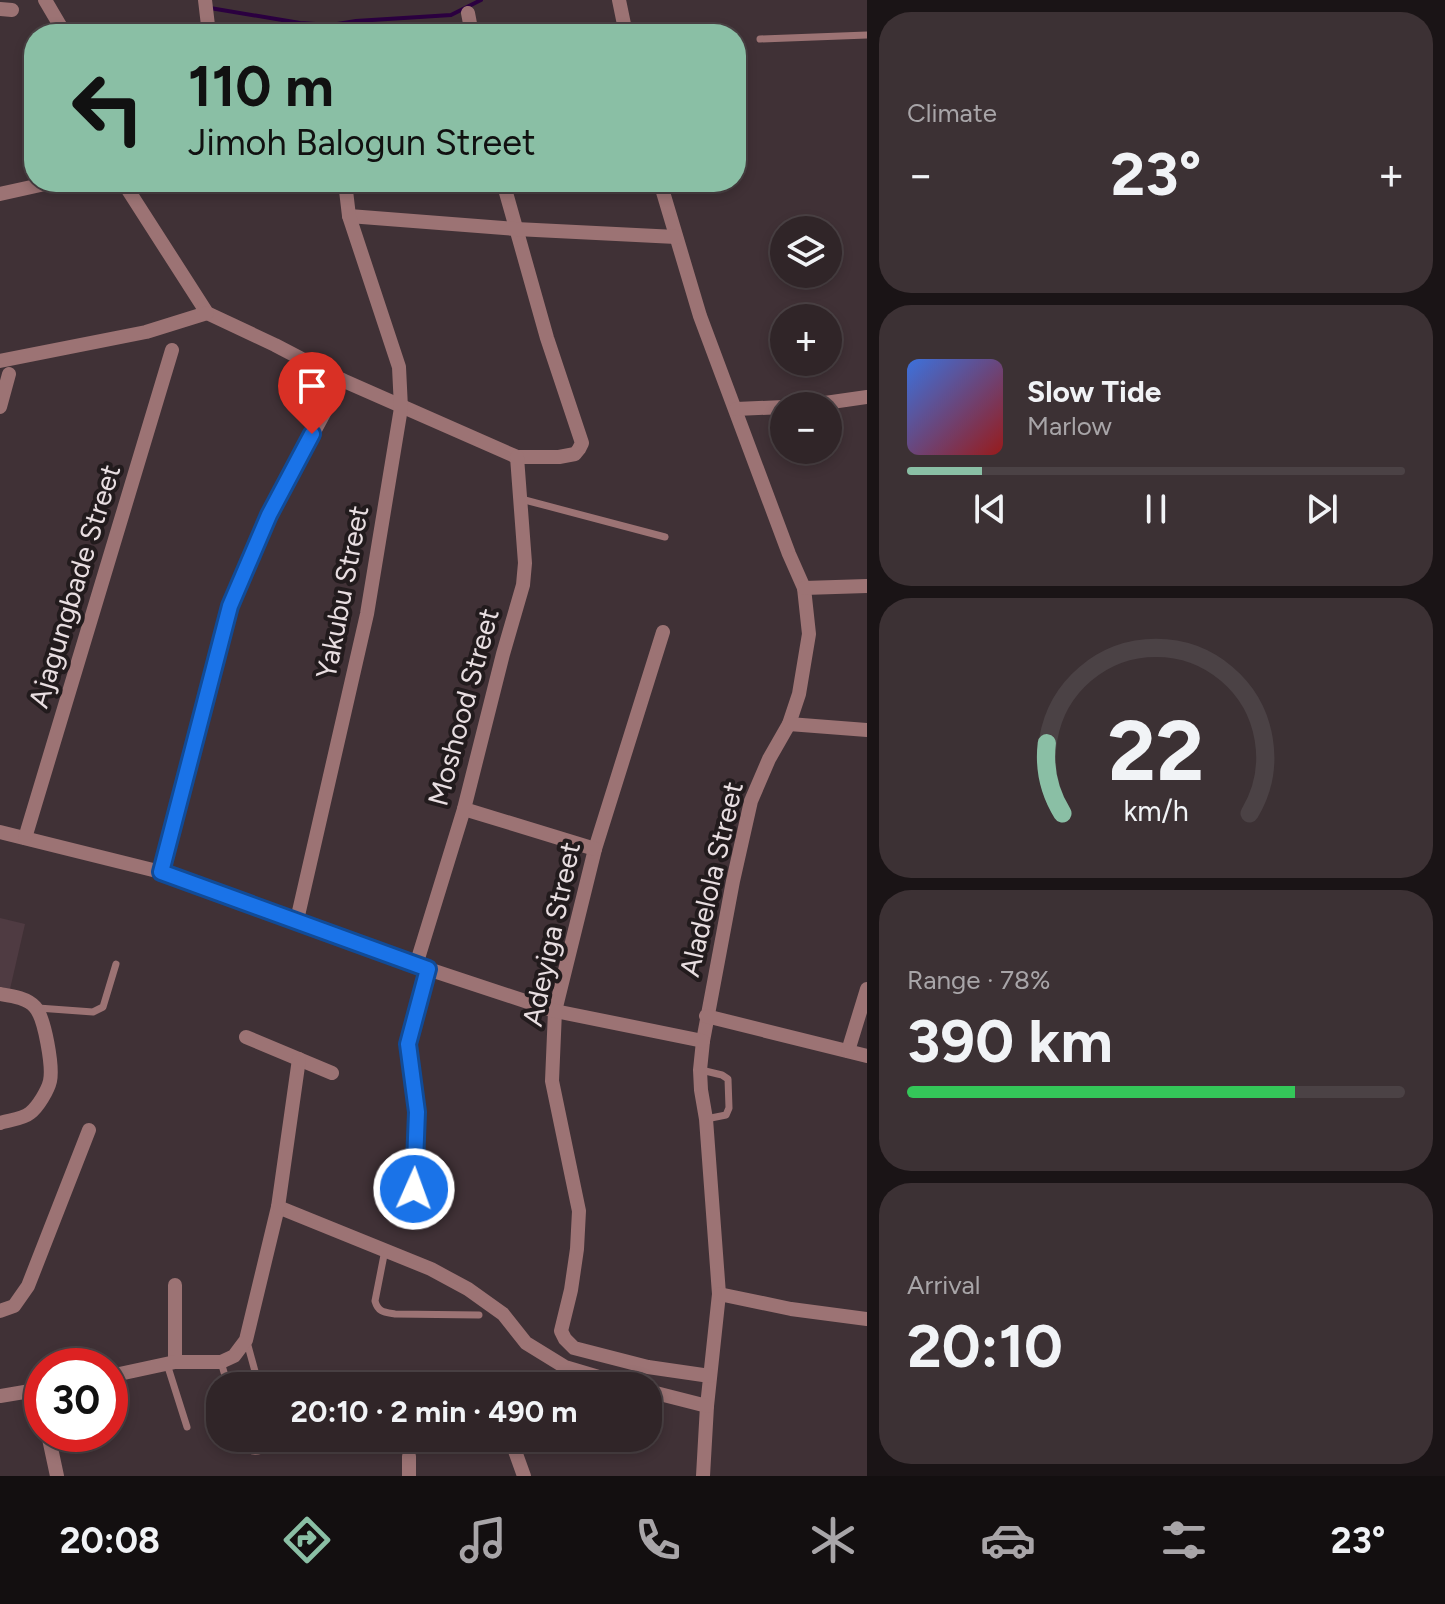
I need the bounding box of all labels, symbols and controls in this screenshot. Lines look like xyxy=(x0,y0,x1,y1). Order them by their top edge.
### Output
text: 110 m xyxy=(188,53,334,120)
icon: left xyxy=(56,56,160,160)
text: Climate xyxy=(907,97,997,129)
text: Jimoh Balogun Street xyxy=(188,121,536,164)
text: 23° xyxy=(1111,138,1201,210)
text: − xyxy=(907,148,934,201)
text: + xyxy=(1378,148,1405,201)
map controls xyxy=(770,216,842,464)
button: layers xyxy=(770,216,842,288)
button: + xyxy=(770,304,842,376)
pin xyxy=(278,352,346,434)
icon: arrive xyxy=(290,364,334,408)
text: Slow Tide xyxy=(1027,373,1161,410)
button: − xyxy=(770,392,842,464)
text: Marlow xyxy=(1027,410,1112,442)
street label: Ajagungbade Street xyxy=(21,460,127,712)
icon: previous xyxy=(968,487,1012,531)
icon: pause xyxy=(1134,487,1178,531)
icon: next xyxy=(1300,487,1344,531)
street label: Yakubu Street xyxy=(309,502,375,682)
street label: Moshood Street xyxy=(420,605,506,809)
text: 22 xyxy=(1108,701,1204,801)
street label: Aladelola Street xyxy=(672,778,750,980)
text: km/h xyxy=(1123,794,1189,828)
street label: Adeyiga Street xyxy=(515,839,587,1029)
text: Range · 78% xyxy=(907,964,1050,996)
text: 390 km xyxy=(907,1005,1113,1077)
position arrow xyxy=(372,1147,456,1231)
text: Arrival xyxy=(907,1269,980,1301)
text: 20:10 xyxy=(907,1310,1063,1382)
speed limit sign: 30 xyxy=(24,1348,128,1452)
text: 20:10 · 2 min · 490 m xyxy=(291,1393,577,1430)
icon: directions xyxy=(279,1512,335,1568)
icon: music xyxy=(455,1512,511,1568)
icon: phone xyxy=(630,1512,686,1568)
icon: climate xyxy=(805,1512,861,1568)
icon: car xyxy=(980,1512,1036,1568)
icon: filters xyxy=(1156,1512,1212,1568)
text: 20:08 xyxy=(60,1519,160,1562)
text: 23° xyxy=(1331,1519,1385,1562)

